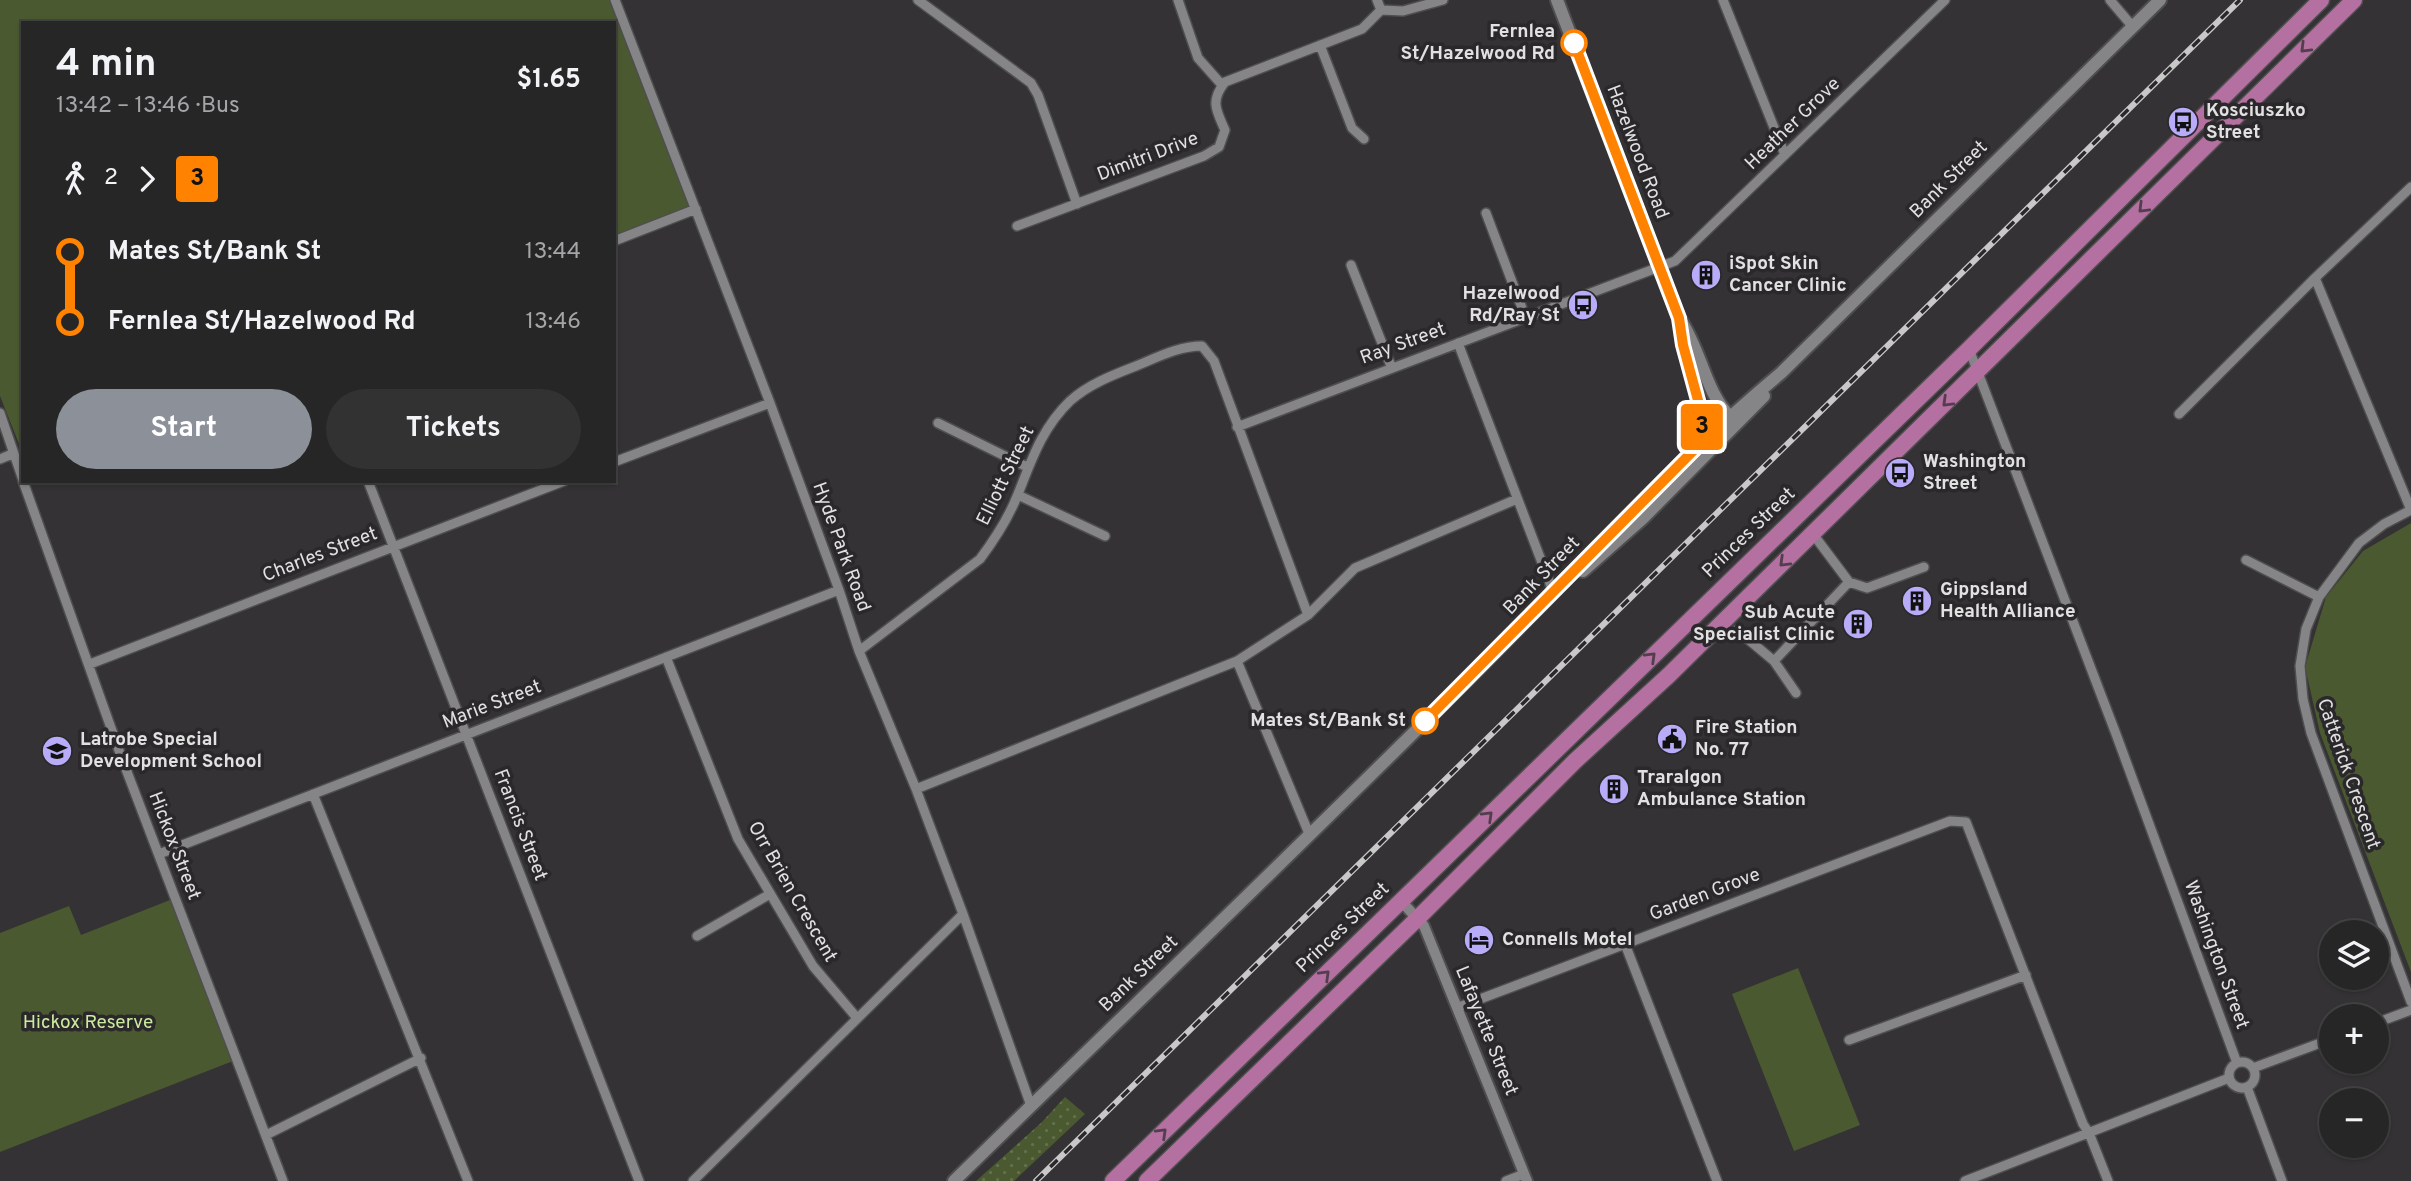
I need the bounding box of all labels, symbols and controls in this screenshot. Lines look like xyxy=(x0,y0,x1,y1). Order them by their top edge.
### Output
place label: Fernlea St/Hazelwood Rd xyxy=(1401,20,1555,66)
marker: Fernlea St/Hazelwood Rd xyxy=(1561,30,1587,56)
one-way arrow xyxy=(2301,40,2313,52)
text: 4 min xyxy=(56,41,156,90)
text: $1.65 xyxy=(517,64,581,97)
street label: Heather Grove xyxy=(1740,72,1846,176)
street label: Hazelwood Road xyxy=(1600,82,1674,222)
text: 13:42 – 13:46 · Bus xyxy=(56,92,240,121)
place label: Kosciuszko Street xyxy=(2206,99,2306,145)
bus stop icon: Kosciuszko Street xyxy=(2166,105,2200,139)
street label: Dimitri Drive xyxy=(1094,127,1202,187)
street label: Bank Street xyxy=(1905,136,1993,224)
icon: walk xyxy=(56,160,94,198)
icon: forward xyxy=(128,160,166,198)
text: 2 xyxy=(104,164,118,193)
text: 3 xyxy=(190,164,204,194)
one-way arrow xyxy=(2139,200,2152,213)
text: Mates St/Bank St xyxy=(108,236,321,269)
text: 13:44 xyxy=(525,238,581,267)
place label: iSpot Skin Cancer Clinic xyxy=(1729,252,1847,298)
building icon: iSpot Skin Cancer Clinic xyxy=(1689,258,1723,292)
place label: Hazelwood Rd/Ray St xyxy=(1463,282,1560,328)
bus stop icon: Hazelwood Rd/Ray St xyxy=(1566,288,1600,322)
text: Fernlea St/Hazelwood Rd xyxy=(108,306,416,339)
text: 13:46 xyxy=(525,308,581,337)
street label: Ray Street xyxy=(1357,317,1449,371)
button: Start xyxy=(56,389,312,469)
button: Tickets xyxy=(326,389,581,469)
one-way arrow xyxy=(1942,394,1955,407)
line badge: 3 xyxy=(1679,404,1725,450)
text: 3 xyxy=(1695,412,1709,442)
street label: Elliott Street xyxy=(972,422,1040,530)
place label: Washington Street xyxy=(1923,450,2026,496)
bus stop icon: Washington Street xyxy=(1883,456,1917,490)
street label: Hyde Park Road xyxy=(806,479,876,615)
street label: Princes Street xyxy=(1697,483,1801,583)
street label: Charles Street xyxy=(259,522,381,588)
street label: Bank Street xyxy=(1498,532,1586,620)
one-way arrow xyxy=(1780,553,1793,566)
place label: Gippsland Health Alliance xyxy=(1940,578,2076,624)
building icon: Gippsland Health Alliance xyxy=(1900,584,1934,618)
place label: Sub Acute Specialist Clinic xyxy=(1693,601,1835,647)
building icon: Sub Acute Specialist Clinic xyxy=(1841,607,1875,641)
one-way arrow xyxy=(1642,653,1655,666)
street label: Marie Street xyxy=(439,675,545,735)
street label: Catterick Crescent xyxy=(2311,695,2385,853)
marker: Mates St/Bank St xyxy=(1412,708,1438,734)
place label: Mates St/Bank St xyxy=(1250,709,1406,733)
place label: Fire Station No. 77 xyxy=(1695,716,1797,762)
public building icon: Fire Station No. 77 xyxy=(1655,722,1689,756)
place label: Latrobe Special Development School xyxy=(80,728,262,774)
school or university icon: Latrobe Special Development School xyxy=(40,734,74,768)
street label: Francis Street xyxy=(488,766,552,884)
place label: Traralgon Ambulance Station xyxy=(1637,766,1806,812)
building icon: Traralgon Ambulance Station xyxy=(1597,772,1631,806)
street label: Hickox Street xyxy=(142,789,206,903)
one-way arrow xyxy=(1479,811,1492,824)
street label: Orr Brien Crescent xyxy=(742,817,842,967)
street label: Garden Grove xyxy=(1646,863,1764,927)
street label: Washington Street xyxy=(2178,877,2254,1033)
street label: Princes Street xyxy=(1291,878,1395,978)
map controls xyxy=(2319,920,2389,1158)
button: layers xyxy=(2319,920,2389,990)
hotel icon: Connells Motel xyxy=(1462,923,1496,957)
place label: Connells Motel xyxy=(1502,928,1633,952)
street label: Bank Street xyxy=(1095,930,1183,1018)
street label: Lafayette Street xyxy=(1449,963,1523,1099)
one-way arrow xyxy=(1317,970,1330,983)
button: + xyxy=(2319,1004,2389,1074)
park label: Hickox Reserve xyxy=(23,1011,153,1035)
button: − xyxy=(2319,1088,2389,1158)
one-way arrow xyxy=(1154,1129,1167,1142)

